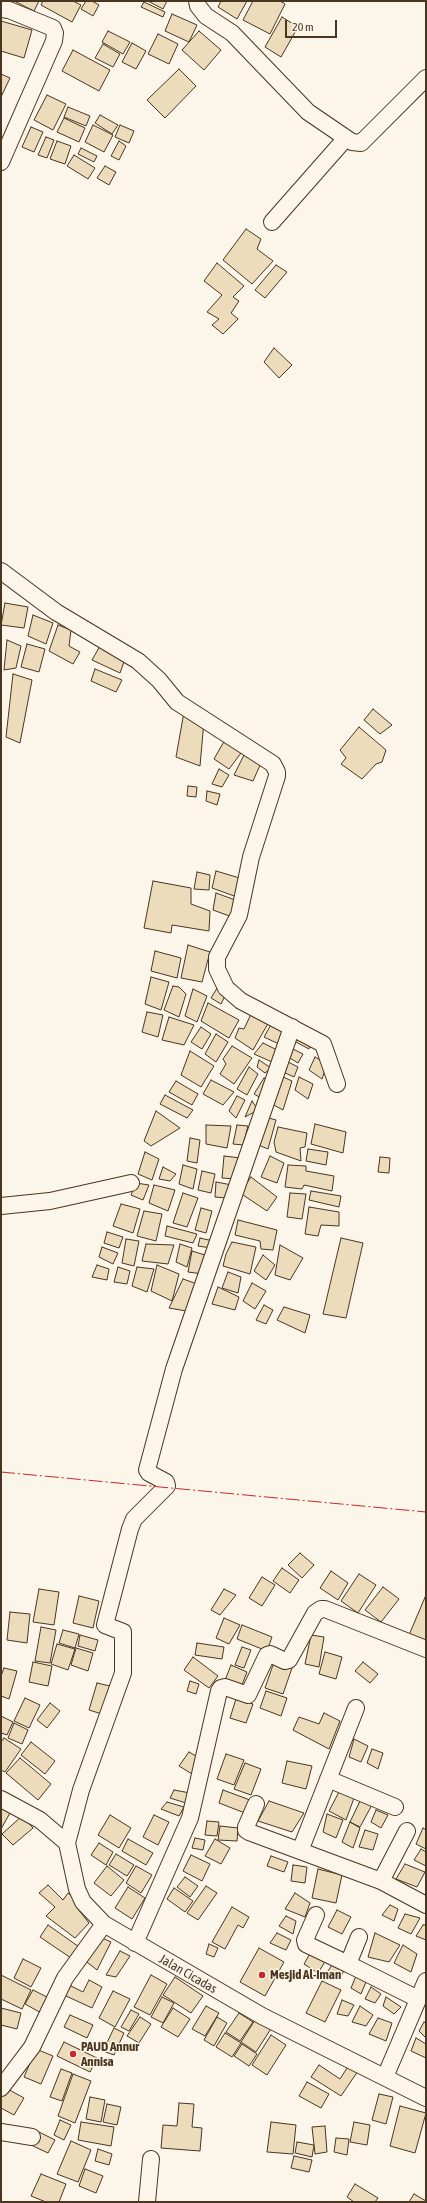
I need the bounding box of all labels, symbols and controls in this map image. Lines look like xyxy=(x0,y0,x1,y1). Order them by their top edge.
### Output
scale bar xyxy=(287,12,339,38)
text: 20 m xyxy=(292,20,314,34)
street label: Jalan Cicadas xyxy=(156,1951,220,1997)
place label: Mesjid Al-Iman xyxy=(270,1967,341,1983)
marker: Mesjid Al-Iman xyxy=(257,1970,267,1980)
place label: PAUD Annur Annisa xyxy=(81,2039,139,2070)
marker: PAUD Annur Annisa xyxy=(68,2049,78,2059)

